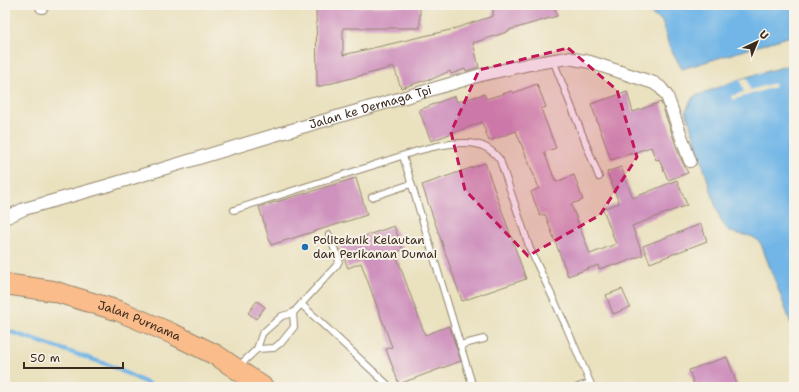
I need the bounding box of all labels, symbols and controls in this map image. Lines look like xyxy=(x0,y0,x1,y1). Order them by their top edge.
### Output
north arrow xyxy=(737,22,777,62)
text: U xyxy=(756,27,772,43)
street label: Jalan ke Dermaga Tpi xyxy=(307,82,433,133)
place label: Politeknik Kelautan dan Perikanan Dumai xyxy=(313,232,437,262)
marker: Politeknik Kelautan dan Perikanan Dumai xyxy=(300,242,310,252)
street label: Jalan Purnama xyxy=(96,297,184,345)
scale bar xyxy=(24,344,123,370)
text: 50 m xyxy=(30,350,60,366)

